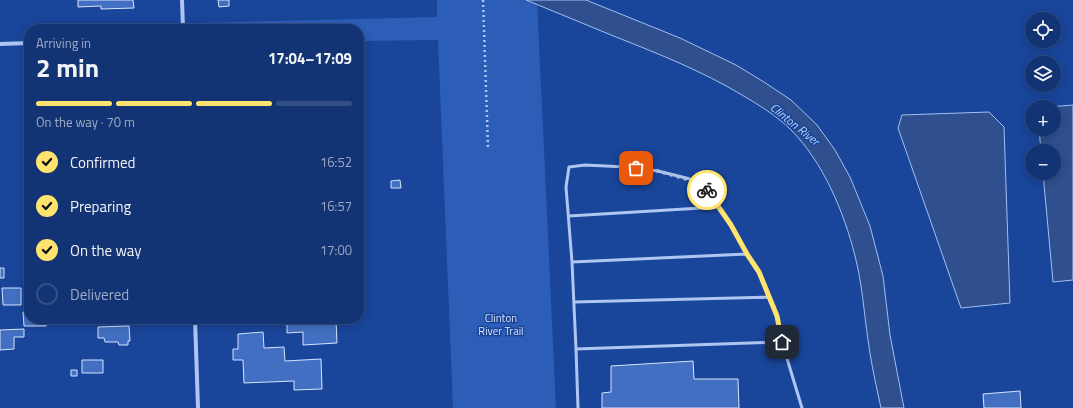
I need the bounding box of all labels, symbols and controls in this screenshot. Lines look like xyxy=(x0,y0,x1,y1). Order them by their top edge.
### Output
map controls xyxy=(1025,12,1061,180)
button: locate xyxy=(1025,12,1061,48)
text: Arriving in xyxy=(36,33,91,53)
text: 17:04–17:09 xyxy=(268,47,352,70)
text: 2 min xyxy=(36,48,99,87)
button: layers xyxy=(1025,56,1061,92)
water label: Clinton River xyxy=(766,98,826,151)
button: + xyxy=(1025,100,1061,136)
text: On the way · 70 m xyxy=(36,112,135,132)
button: − xyxy=(1025,144,1061,180)
icon: check xyxy=(36,151,58,173)
text: Confirmed xyxy=(70,151,135,174)
pin xyxy=(619,151,653,185)
text: 16:52 xyxy=(320,152,352,172)
icon: bag xyxy=(625,157,647,179)
courier xyxy=(687,170,727,210)
icon: bike xyxy=(696,179,718,201)
icon: check xyxy=(36,195,58,217)
text: Preparing xyxy=(70,195,131,218)
text: 16:57 xyxy=(320,196,352,216)
icon: check xyxy=(36,239,58,261)
text: On the way xyxy=(70,239,142,262)
text: 17:00 xyxy=(320,240,352,260)
text: Delivered xyxy=(70,283,129,306)
park label: Clinton River Trail xyxy=(478,310,524,339)
pin xyxy=(765,325,799,359)
icon: home xyxy=(771,331,793,353)

